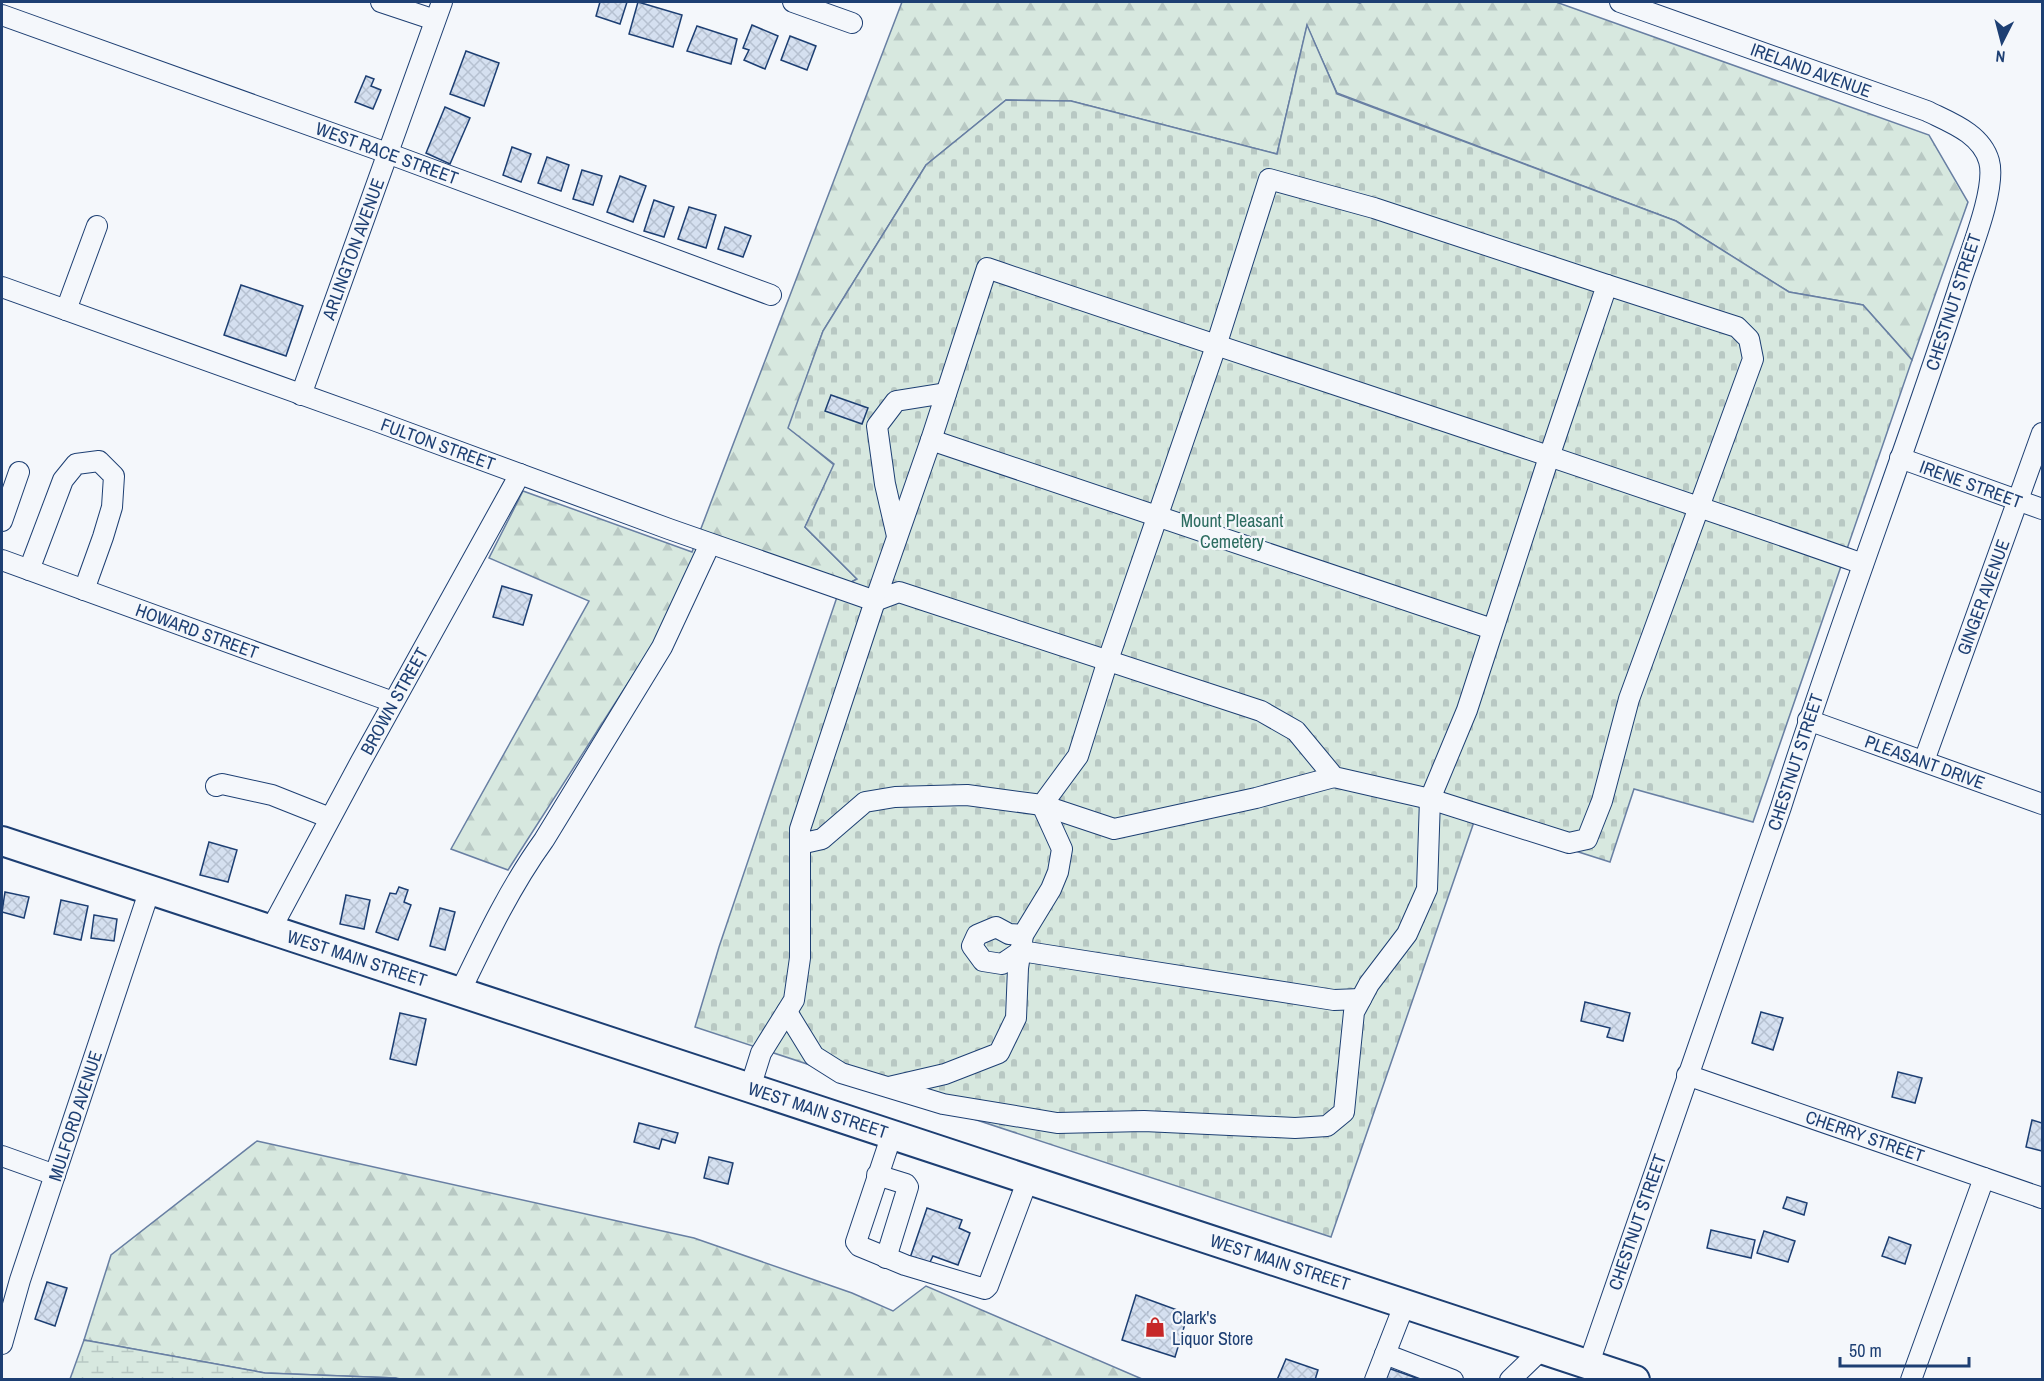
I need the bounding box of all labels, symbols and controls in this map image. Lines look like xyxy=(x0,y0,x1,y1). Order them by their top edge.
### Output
north arrow xyxy=(1972,12,2032,72)
street label: IRELAND AVENUE xyxy=(1747,37,1875,103)
text: N xyxy=(1995,45,2006,68)
street label: WEST RACE STREET xyxy=(312,116,462,190)
street label: ARLINGTON AVENUE xyxy=(315,175,390,324)
street label: CHESTNUT STREET xyxy=(1919,230,1987,374)
street label: FULTON STREET xyxy=(377,412,499,476)
street label: IRENE STREET xyxy=(1916,454,2026,514)
park label: Mount Pleasant Cemetery xyxy=(1181,508,1283,554)
street label: GINGER AVENUE xyxy=(1951,536,2015,658)
street label: HOWARD STREET xyxy=(132,597,262,665)
street label: BROWN STREET xyxy=(354,643,434,759)
street label: CHESTNUT STREET xyxy=(1761,690,1829,834)
street label: PLEASANT DRIVE xyxy=(1861,729,1989,795)
street label: WEST MAIN STREET xyxy=(284,924,430,992)
street label: MULFORD AVENUE xyxy=(42,1048,108,1184)
street label: WEST MAIN STREET xyxy=(745,1076,891,1144)
street label: CHERRY STREET xyxy=(1802,1104,1928,1168)
street label: CHESTNUT STREET xyxy=(1602,1151,1672,1293)
street label: WEST MAIN STREET xyxy=(1207,1228,1353,1296)
place label: Clark's Liquor Store xyxy=(1172,1305,1253,1351)
shop icon: Clark's Liquor Store xyxy=(1143,1315,1167,1339)
scale bar xyxy=(1840,1330,1969,1368)
text: 50 m xyxy=(1849,1338,1882,1363)

